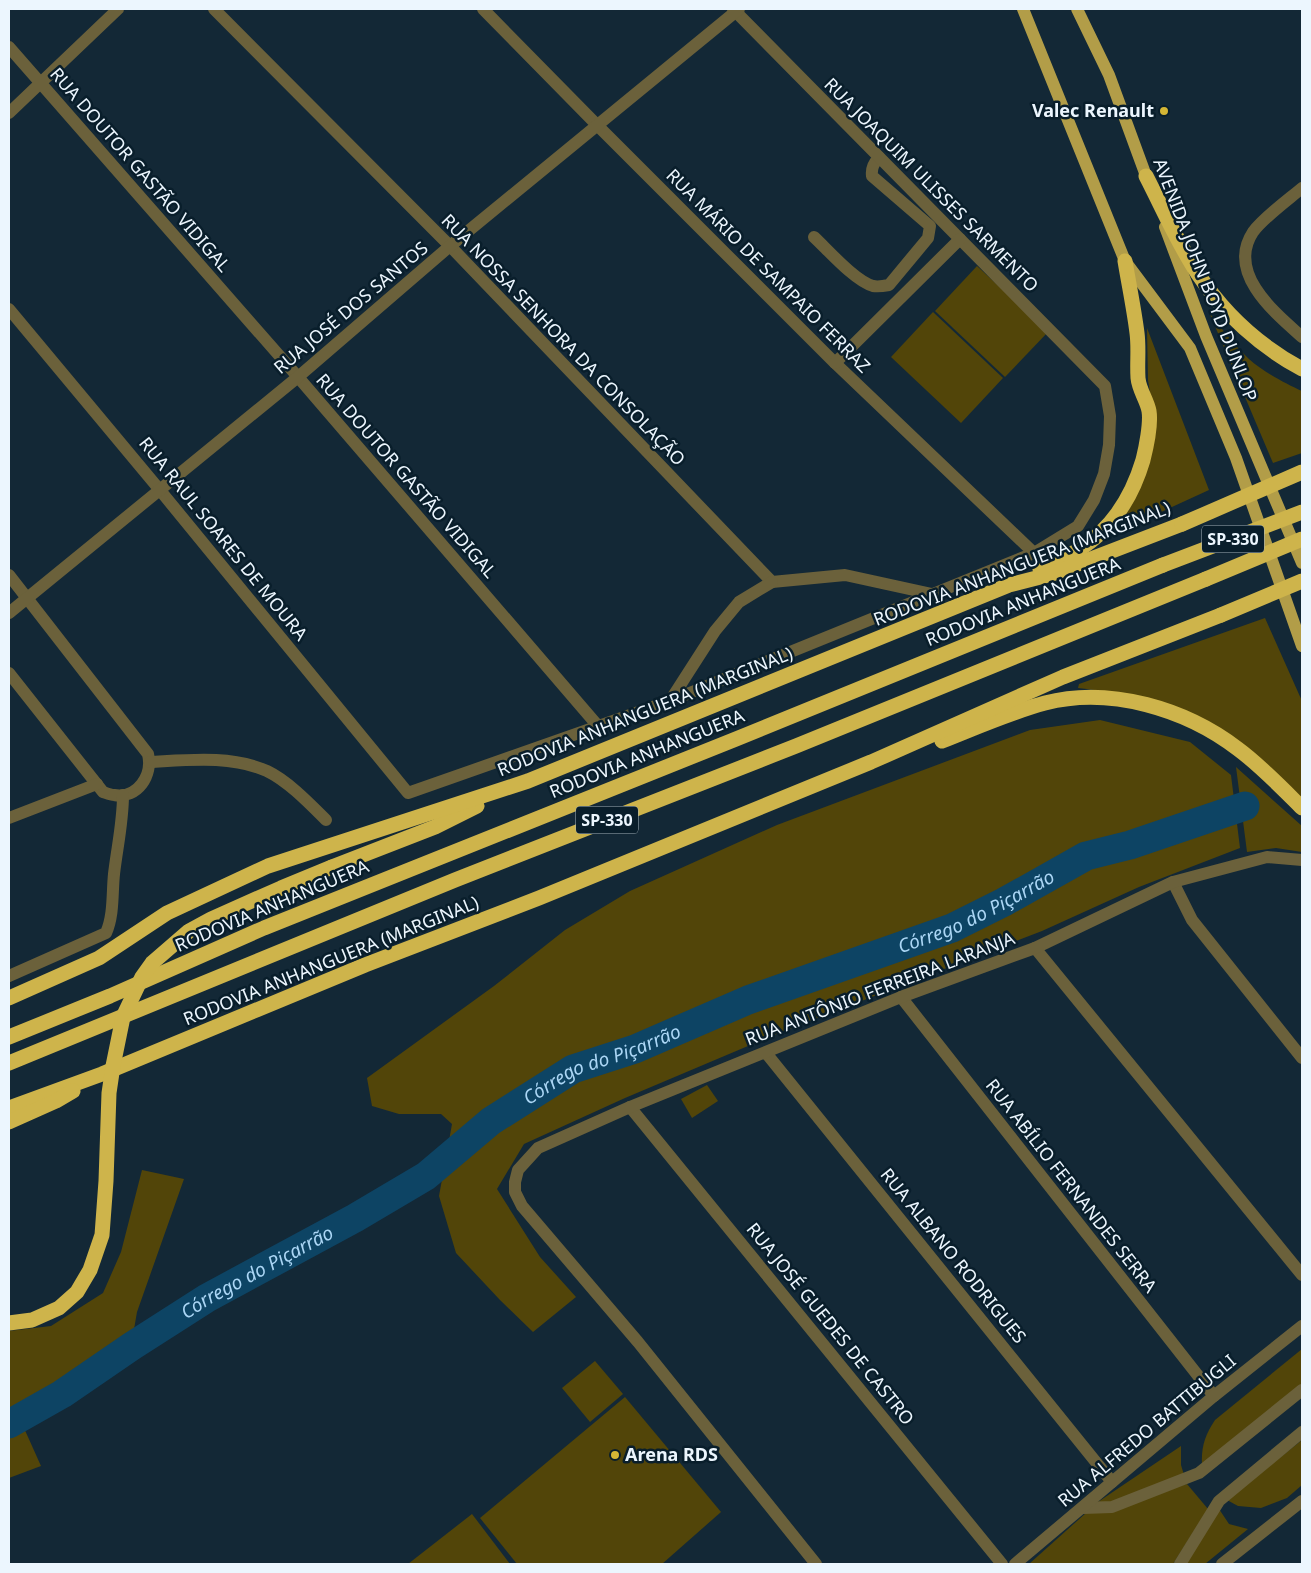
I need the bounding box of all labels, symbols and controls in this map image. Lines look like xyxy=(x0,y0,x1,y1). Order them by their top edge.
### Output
street label: RUA DOUTOR GASTÃO VIDIGAL xyxy=(45,62,236,277)
street label: RUA JOAQUIM ULISSES SARMENTO xyxy=(819,72,1044,297)
place label: Valec Renault xyxy=(1032,98,1154,122)
marker: Valec Renault xyxy=(1158,105,1170,117)
street label: AVENIDA JOHN BOYD DUNLOP xyxy=(1148,155,1263,405)
street label: RUA MÁRIO DE SAMPAIO FERRAZ xyxy=(661,163,876,378)
street label: RUA NOSSA SENHORA DA CONSOLAÇÃO xyxy=(437,208,691,470)
street label: RUA JOSÉ DOS SANTOS xyxy=(268,236,433,379)
street label: RUA DOUTOR GASTÃO VIDIGAL xyxy=(311,368,502,583)
street label: RUA RAUL SOARES DE MOURA xyxy=(134,432,314,645)
street label: RODOVIA ANHANGUERA (MARGINAL) xyxy=(870,497,1174,631)
road number: SP-330 xyxy=(1202,526,1264,552)
street label: RODOVIA ANHANGUERA xyxy=(923,553,1123,651)
street label: RODOVIA ANHANGUERA (MARGINAL) xyxy=(494,643,796,781)
street label: RODOVIA ANHANGUERA xyxy=(547,705,747,803)
road number: SP-330 xyxy=(576,806,638,834)
street label: RODOVIA ANHANGUERA xyxy=(171,853,372,957)
water label: Córrego do Piçarrão xyxy=(894,863,1059,959)
street label: RODOVIA ANHANGUERA (MARGINAL) xyxy=(179,890,482,1030)
street label: RUA ANTÔNIO FERREIRA LARANJA xyxy=(741,925,1018,1051)
water label: Córrego do Piçarrão xyxy=(518,1018,685,1111)
street label: RUA ABÍLIO FERNANDES SERRA xyxy=(981,1074,1163,1298)
street label: RUA ALBANO RODRIGUES xyxy=(876,1163,1032,1348)
street label: RUA JOSÉ GUEDES DE CASTRO xyxy=(742,1217,920,1430)
water label: Córrego do Piçarrão xyxy=(175,1219,338,1325)
street label: RUA ALFREDO BATTIBUGLI xyxy=(1052,1349,1240,1512)
place label: Arena RDS xyxy=(625,1442,718,1466)
marker: Arena RDS xyxy=(609,1449,621,1461)

